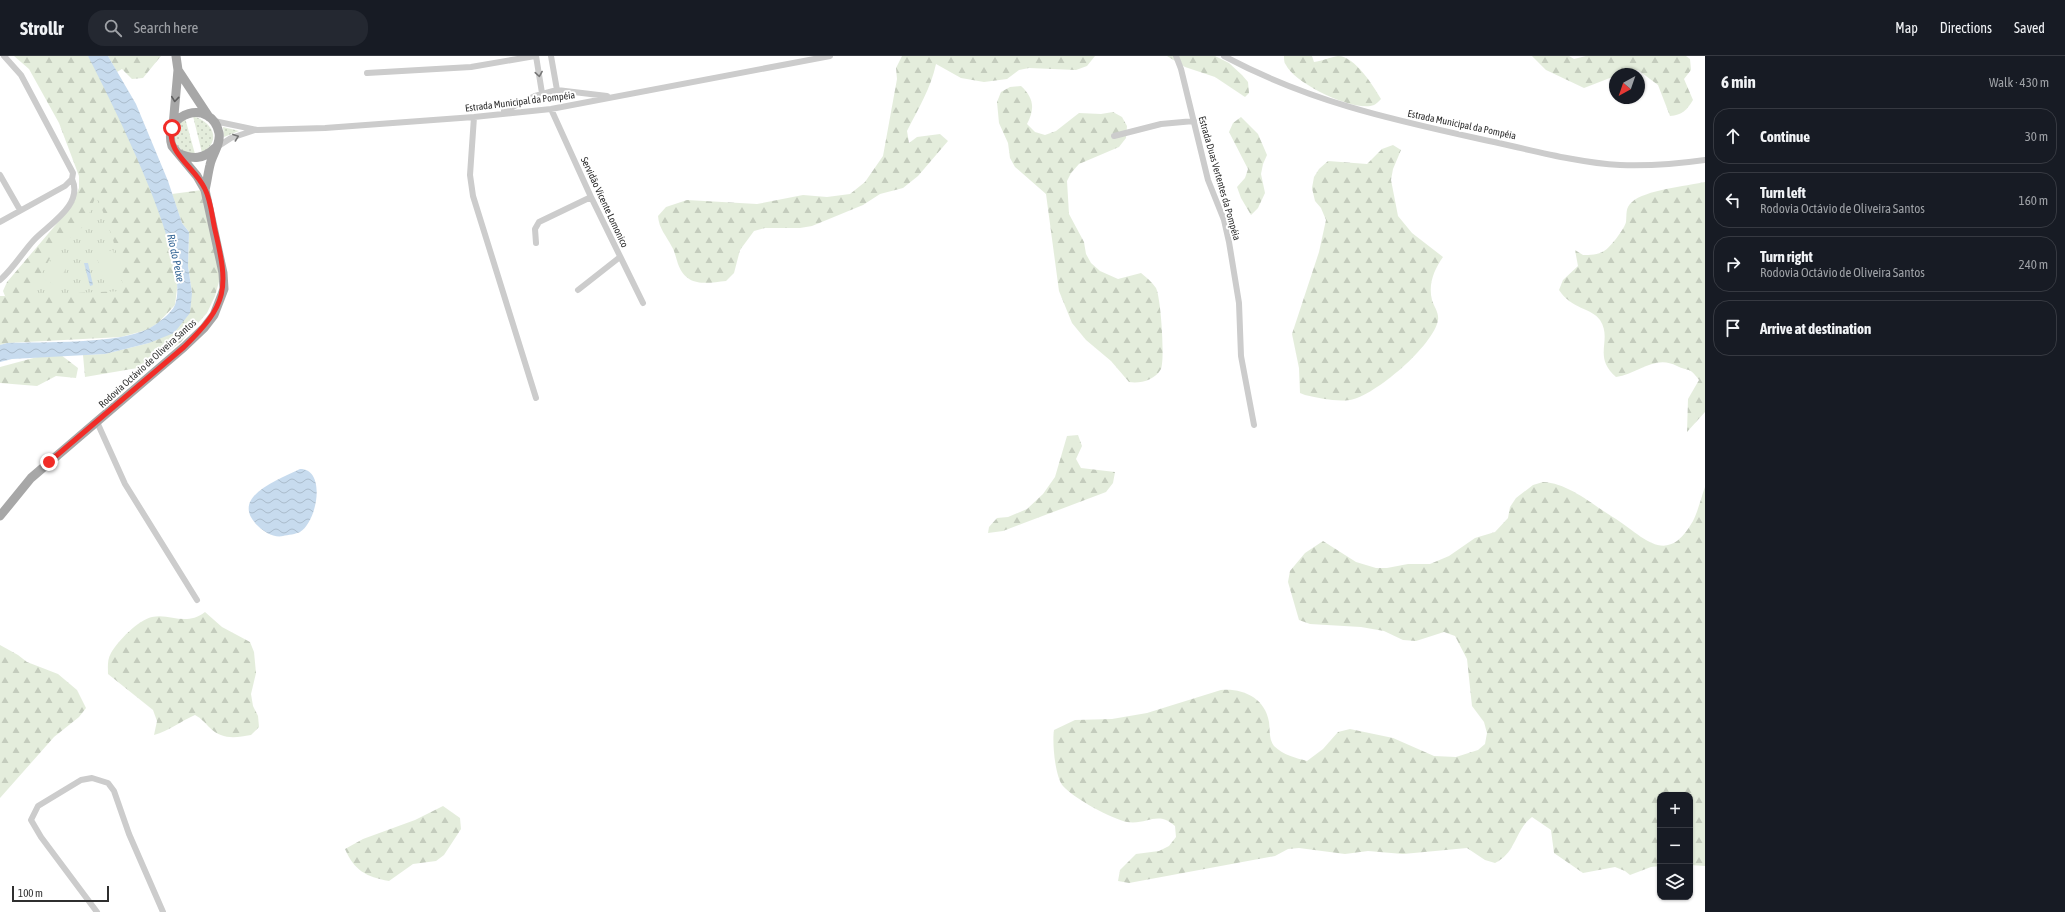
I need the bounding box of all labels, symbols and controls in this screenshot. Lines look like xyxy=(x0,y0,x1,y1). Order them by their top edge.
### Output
search box xyxy=(88,10,368,46)
text: Strollr xyxy=(20,17,64,39)
icon: search xyxy=(102,17,124,39)
text: Search here xyxy=(134,19,198,36)
text: Map xyxy=(1895,20,1918,36)
text: Directions xyxy=(1940,20,1992,36)
text: Saved xyxy=(2014,20,2045,36)
north arrow xyxy=(1609,68,1645,104)
one-way arrow xyxy=(535,71,543,78)
text: 6 min xyxy=(1721,72,1756,92)
text: Walk · 430 m xyxy=(1989,75,2049,90)
street label: Estrada Municipal da Pompéia xyxy=(464,89,576,114)
one-way arrow xyxy=(171,96,180,102)
street label: Estrada Municipal da Pompéia xyxy=(1407,108,1517,141)
street label: Estrada Duas Vertentes da Pompéia xyxy=(1196,115,1243,242)
route start xyxy=(163,119,181,137)
icon: ahead xyxy=(1722,125,1744,147)
text: Continue xyxy=(1760,128,1810,145)
text: 30 m xyxy=(2025,129,2048,144)
one-way arrow xyxy=(232,133,239,141)
street label: Servidão Vicente Lomonico xyxy=(579,155,630,249)
text: Turn left xyxy=(1760,184,1806,201)
icon: left xyxy=(1722,189,1744,211)
text: 160 m xyxy=(2019,193,2048,208)
text: Rodovia Octávio de Oliveira Santos xyxy=(1760,201,1925,216)
water label: Rio do Peixe xyxy=(165,233,187,283)
text: Turn right xyxy=(1760,248,1813,265)
icon: right xyxy=(1722,253,1744,275)
text: 240 m xyxy=(2019,257,2048,272)
text: Rodovia Octávio de Oliveira Santos xyxy=(1760,265,1925,280)
street label: Rodovia Octávio de Oliveira Santos xyxy=(97,317,198,410)
icon: arrive xyxy=(1722,317,1744,339)
text: Arrive at destination xyxy=(1760,320,1871,337)
route end xyxy=(40,453,58,471)
map controls xyxy=(1657,792,1693,900)
button: + xyxy=(1657,792,1693,828)
button: − xyxy=(1657,828,1693,864)
button: layers xyxy=(1657,864,1693,900)
scale bar xyxy=(12,884,109,903)
text: 100 m xyxy=(18,887,43,899)

